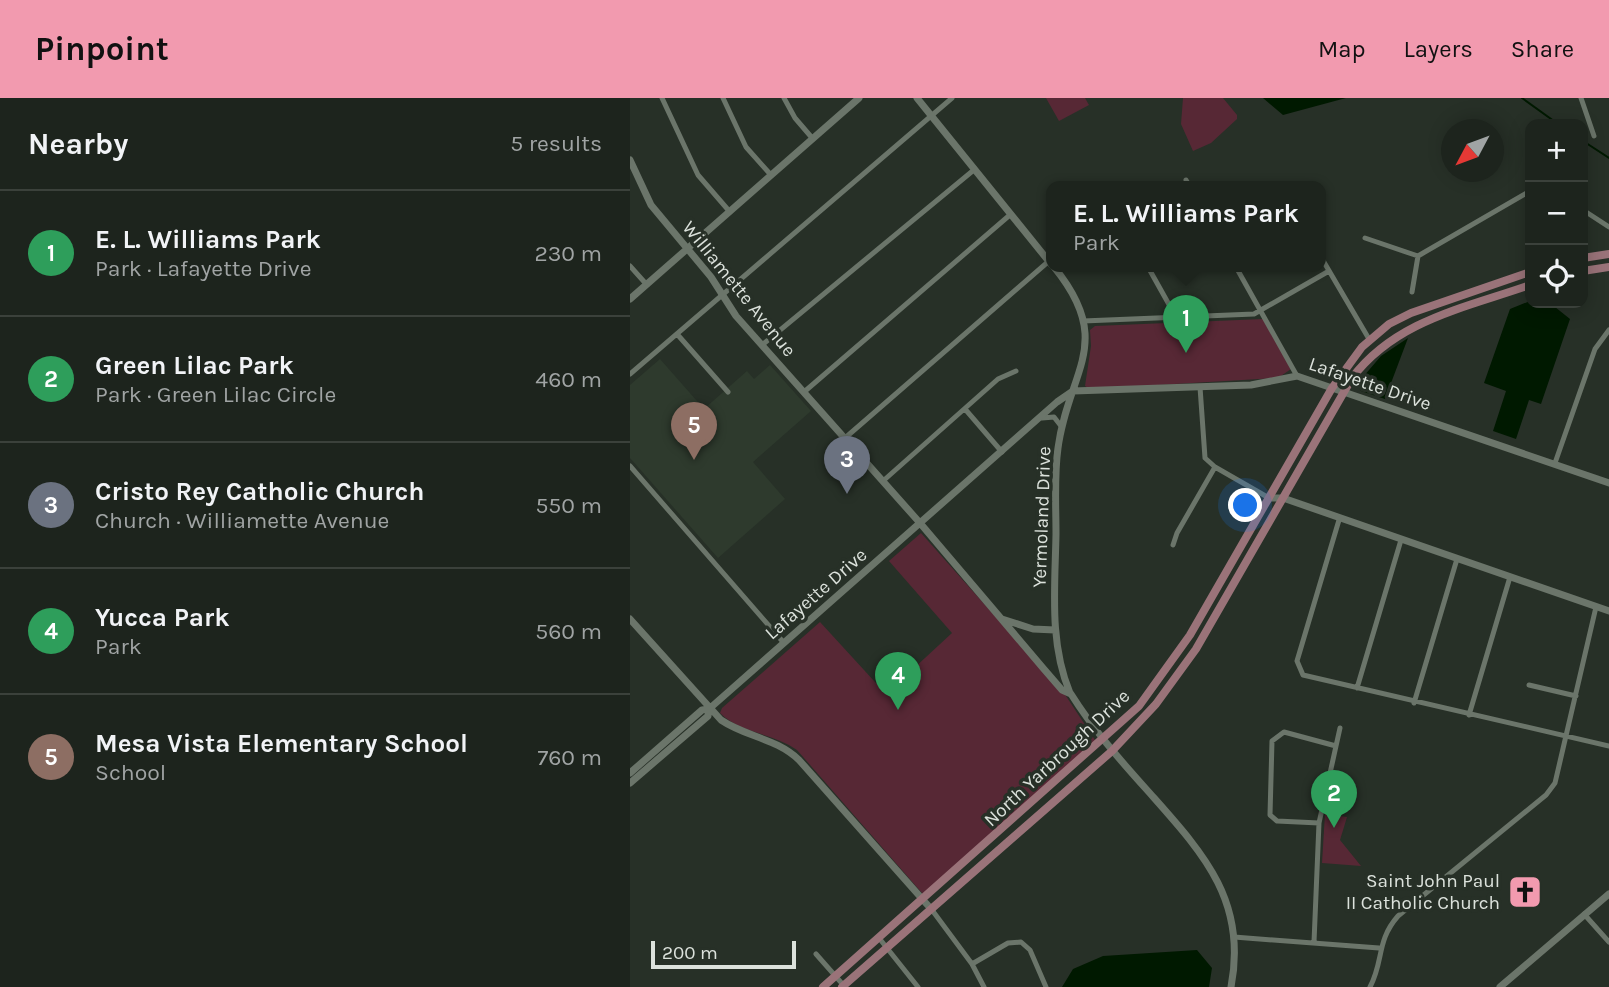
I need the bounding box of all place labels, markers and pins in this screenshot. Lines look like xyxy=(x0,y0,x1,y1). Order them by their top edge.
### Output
pin: 1 xyxy=(1163,295,1209,353)
pin: 5 xyxy=(671,402,717,460)
pin: 3 xyxy=(824,436,870,494)
pin: 4 xyxy=(875,652,921,710)
pin: 2 xyxy=(1311,770,1357,828)
place label: Saint John Paul II Catholic Church xyxy=(1346,870,1500,914)
church icon: Saint John Paul II Catholic Church xyxy=(1506,873,1544,911)

